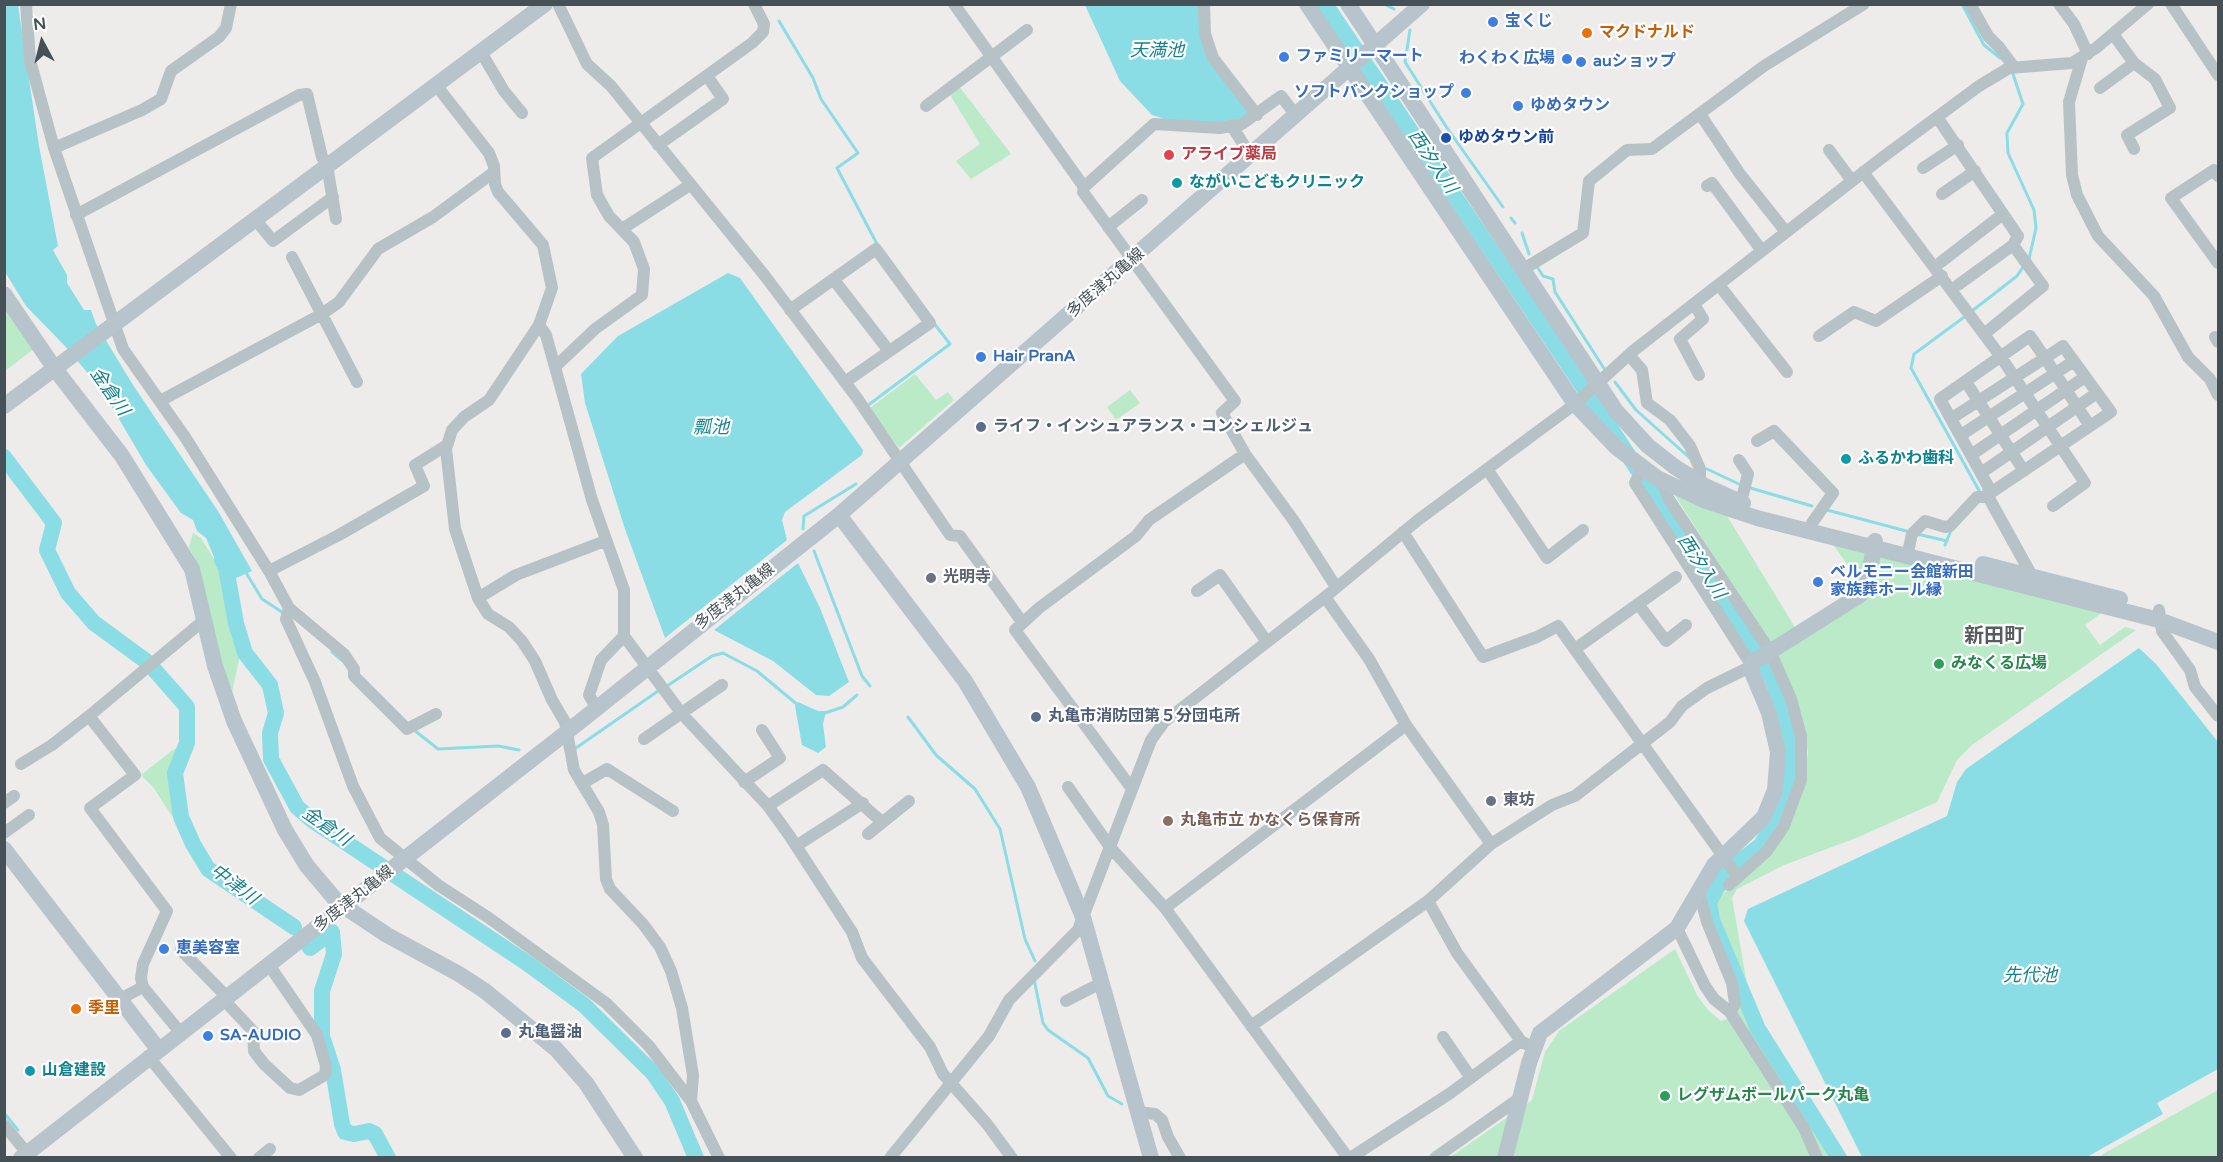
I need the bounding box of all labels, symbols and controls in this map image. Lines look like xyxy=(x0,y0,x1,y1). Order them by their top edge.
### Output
north arrow xyxy=(12,12,72,72)
place label: 宝くじ xyxy=(1505,12,1553,32)
text: N xyxy=(32,13,47,35)
marker: 宝くじ xyxy=(1486,15,1500,29)
place label: マクドナルド xyxy=(1599,23,1695,43)
marker: マクドナルド xyxy=(1580,26,1594,40)
water label: 天満池 xyxy=(1130,40,1184,62)
place label: ファミリーマート xyxy=(1296,47,1424,67)
place label: わくわく広場 xyxy=(1459,49,1555,69)
marker: ファミリーマート xyxy=(1277,50,1291,64)
marker: わくわく広場 xyxy=(1560,52,1574,66)
place label: auショップ xyxy=(1593,52,1676,72)
marker: auショップ xyxy=(1574,55,1588,69)
place label: ソフトバンクショップ xyxy=(1294,83,1454,103)
marker: ソフトバンクショップ xyxy=(1459,86,1473,100)
place label: ゆめタウン xyxy=(1530,96,1610,116)
marker: ゆめタウン xyxy=(1511,99,1525,113)
water label: 西汐入川 xyxy=(1403,126,1461,198)
place label: ゆめタウン前 xyxy=(1458,128,1554,148)
marker: ゆめタウン前 xyxy=(1439,131,1453,145)
place label: アライブ薬局 xyxy=(1181,145,1277,165)
marker: アライブ薬局 xyxy=(1162,148,1176,162)
place label: ながいこどもクリニック xyxy=(1189,173,1365,193)
marker: ながいこどもクリニック xyxy=(1170,176,1184,190)
street label: 多度津丸亀線 xyxy=(1063,244,1149,322)
place label: Hair PranA xyxy=(993,347,1076,367)
marker: Hair PranA xyxy=(974,350,988,364)
water label: 金倉川 xyxy=(85,364,133,420)
water label: 瓢池 xyxy=(693,417,729,439)
place label: ライフ・インシュアランス・コンシェルジュ xyxy=(993,417,1313,437)
marker: ライフ・インシュアランス・コンシェルジュ xyxy=(974,420,988,434)
place label: ふるかわ歯科 xyxy=(1858,449,1954,469)
marker: ふるかわ歯科 xyxy=(1839,452,1853,466)
water label: 西汐入川 xyxy=(1672,531,1730,603)
street label: 多度津丸亀線 xyxy=(691,560,779,634)
place label: ベルモニー会館新田 家族葬ホール縁 xyxy=(1830,563,1974,601)
place label: 光明寺 xyxy=(943,568,991,588)
marker: 光明寺 xyxy=(924,571,938,585)
marker: ベルモニー会館新田 家族葬ホール縁 xyxy=(1811,575,1825,589)
district label: 新田町 xyxy=(1964,625,2024,649)
place label: みなくる広場 xyxy=(1951,654,2047,674)
marker: みなくる広場 xyxy=(1932,657,1946,671)
place label: 丸亀市消防団第５分団屯所 xyxy=(1048,707,1240,727)
marker: 丸亀市消防団第５分団屯所 xyxy=(1029,710,1043,724)
place label: 東坊 xyxy=(1503,791,1535,811)
marker: 東坊 xyxy=(1484,794,1498,808)
water label: 金倉川 xyxy=(298,803,354,851)
place label: 丸亀市立 かなくら保育所 xyxy=(1180,811,1360,831)
marker: 丸亀市立 かなくら保育所 xyxy=(1161,814,1175,828)
water label: 中津川 xyxy=(206,860,262,910)
street label: 多度津丸亀線 xyxy=(310,862,398,936)
place label: 恵美容室 xyxy=(176,939,240,959)
marker: 恵美容室 xyxy=(157,942,171,956)
water label: 先代池 xyxy=(2003,965,2057,987)
place label: 季里 xyxy=(88,999,120,1019)
marker: 季里 xyxy=(69,1002,83,1016)
place label: 丸亀醤油 xyxy=(518,1023,582,1043)
place label: SA-AUDIO xyxy=(220,1026,301,1046)
marker: 丸亀醤油 xyxy=(499,1026,513,1040)
marker: SA-AUDIO xyxy=(201,1029,215,1043)
place label: 山倉建設 xyxy=(42,1061,106,1081)
marker: 山倉建設 xyxy=(23,1064,37,1078)
place label: レグザムボールパーク丸亀 xyxy=(1677,1086,1869,1106)
marker: レグザムボールパーク丸亀 xyxy=(1658,1089,1672,1103)

